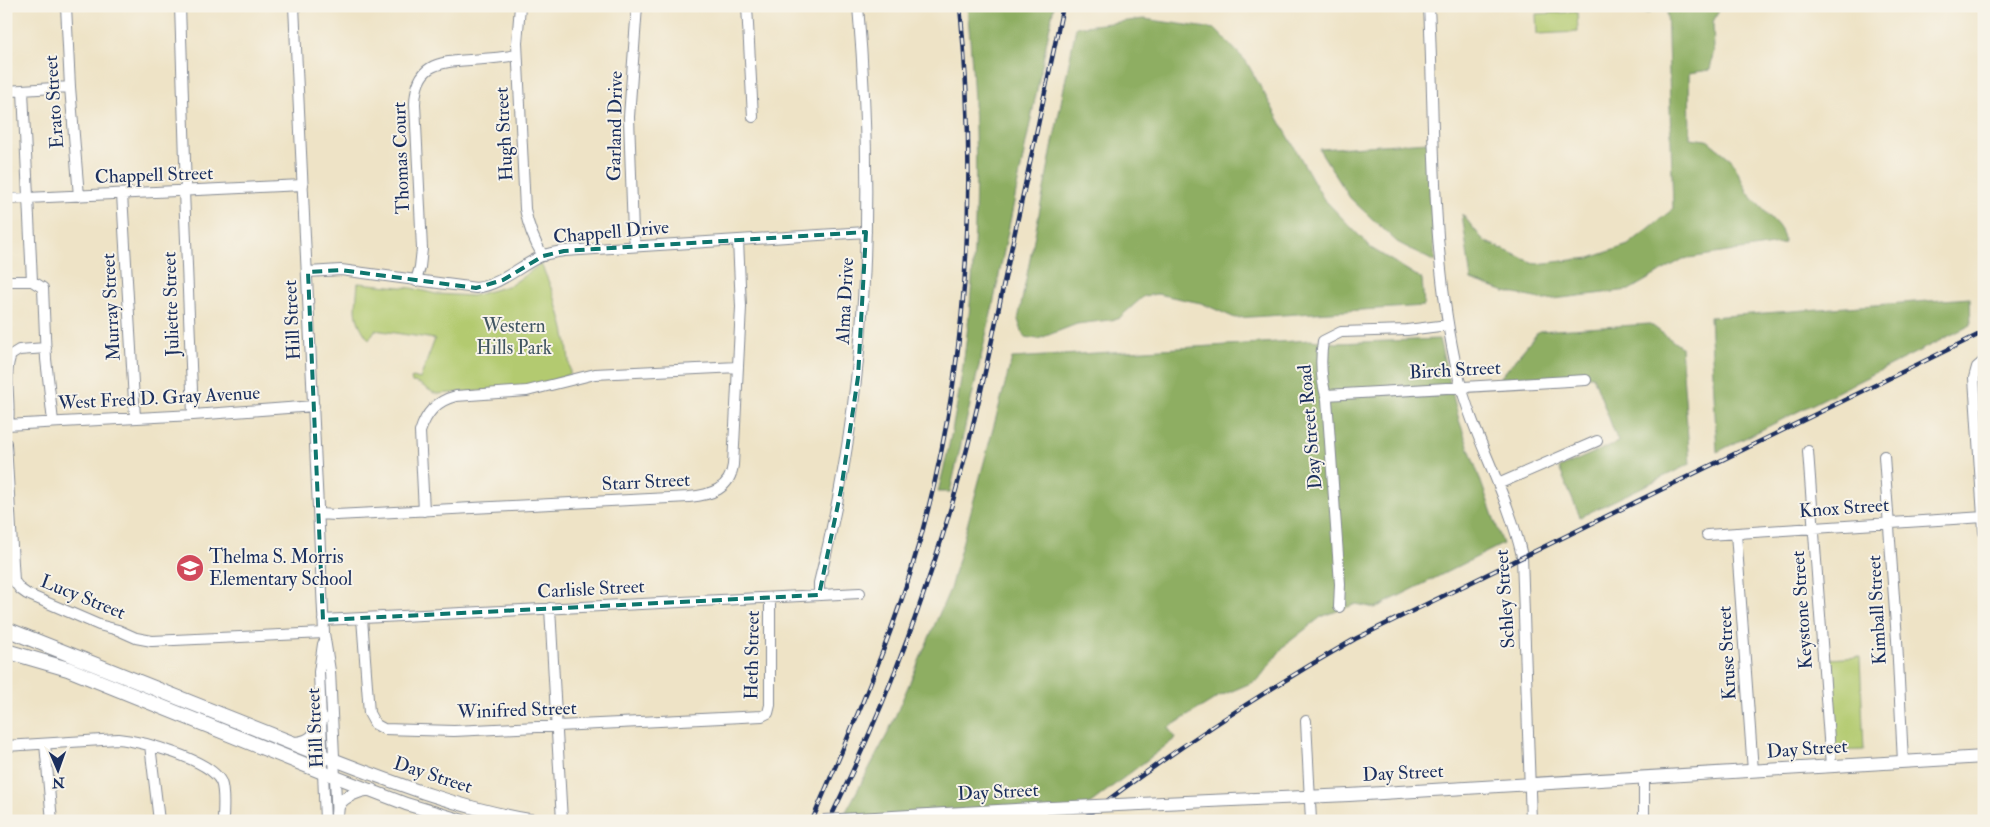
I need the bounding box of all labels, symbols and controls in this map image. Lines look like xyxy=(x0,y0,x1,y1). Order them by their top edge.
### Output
street label: Erato Street xyxy=(39,54,69,150)
street label: Garland Drive xyxy=(602,71,628,181)
street label: Hugh Street xyxy=(490,86,518,182)
street label: Thomas Court xyxy=(387,101,415,215)
street label: Chappell Street xyxy=(94,161,214,190)
street label: Chappell Drive xyxy=(552,215,670,250)
street label: Juliette Street xyxy=(157,251,185,358)
street label: Murray Street xyxy=(96,253,126,361)
street label: Alma Drive xyxy=(831,257,859,346)
street label: Hill Street xyxy=(278,279,306,361)
park label: Western Hills Park xyxy=(476,314,552,360)
street label: Birch Street xyxy=(1409,356,1501,384)
street label: Day Street Road xyxy=(1293,363,1327,490)
street label: West Fred D. Gray Avenue xyxy=(56,381,261,415)
street label: Starr Street xyxy=(601,468,691,496)
street label: Knox Street xyxy=(1798,493,1890,523)
place label: Thelma S. Morris Elementary School xyxy=(209,545,353,591)
street label: Schley Street xyxy=(1490,549,1520,649)
street label: Keystone Street xyxy=(1786,550,1818,670)
school or university icon: Thelma S. Morris Elementary School xyxy=(175,553,205,583)
street label: Kimball Street xyxy=(1862,555,1892,665)
street label: Lucy Street xyxy=(37,569,129,625)
street label: Carlisle Street xyxy=(537,574,645,604)
street label: Kruse Street xyxy=(1713,605,1741,701)
street label: Heth Street xyxy=(739,610,765,700)
street label: Hill Street xyxy=(301,687,329,769)
street label: Winifred Street xyxy=(456,696,577,724)
street label: Day Street xyxy=(1766,734,1848,764)
north arrow xyxy=(32,744,82,794)
street label: Day Street xyxy=(391,751,475,799)
street label: Day Street xyxy=(1362,759,1444,787)
text: N xyxy=(51,774,66,791)
street label: Day Street xyxy=(957,778,1039,806)

